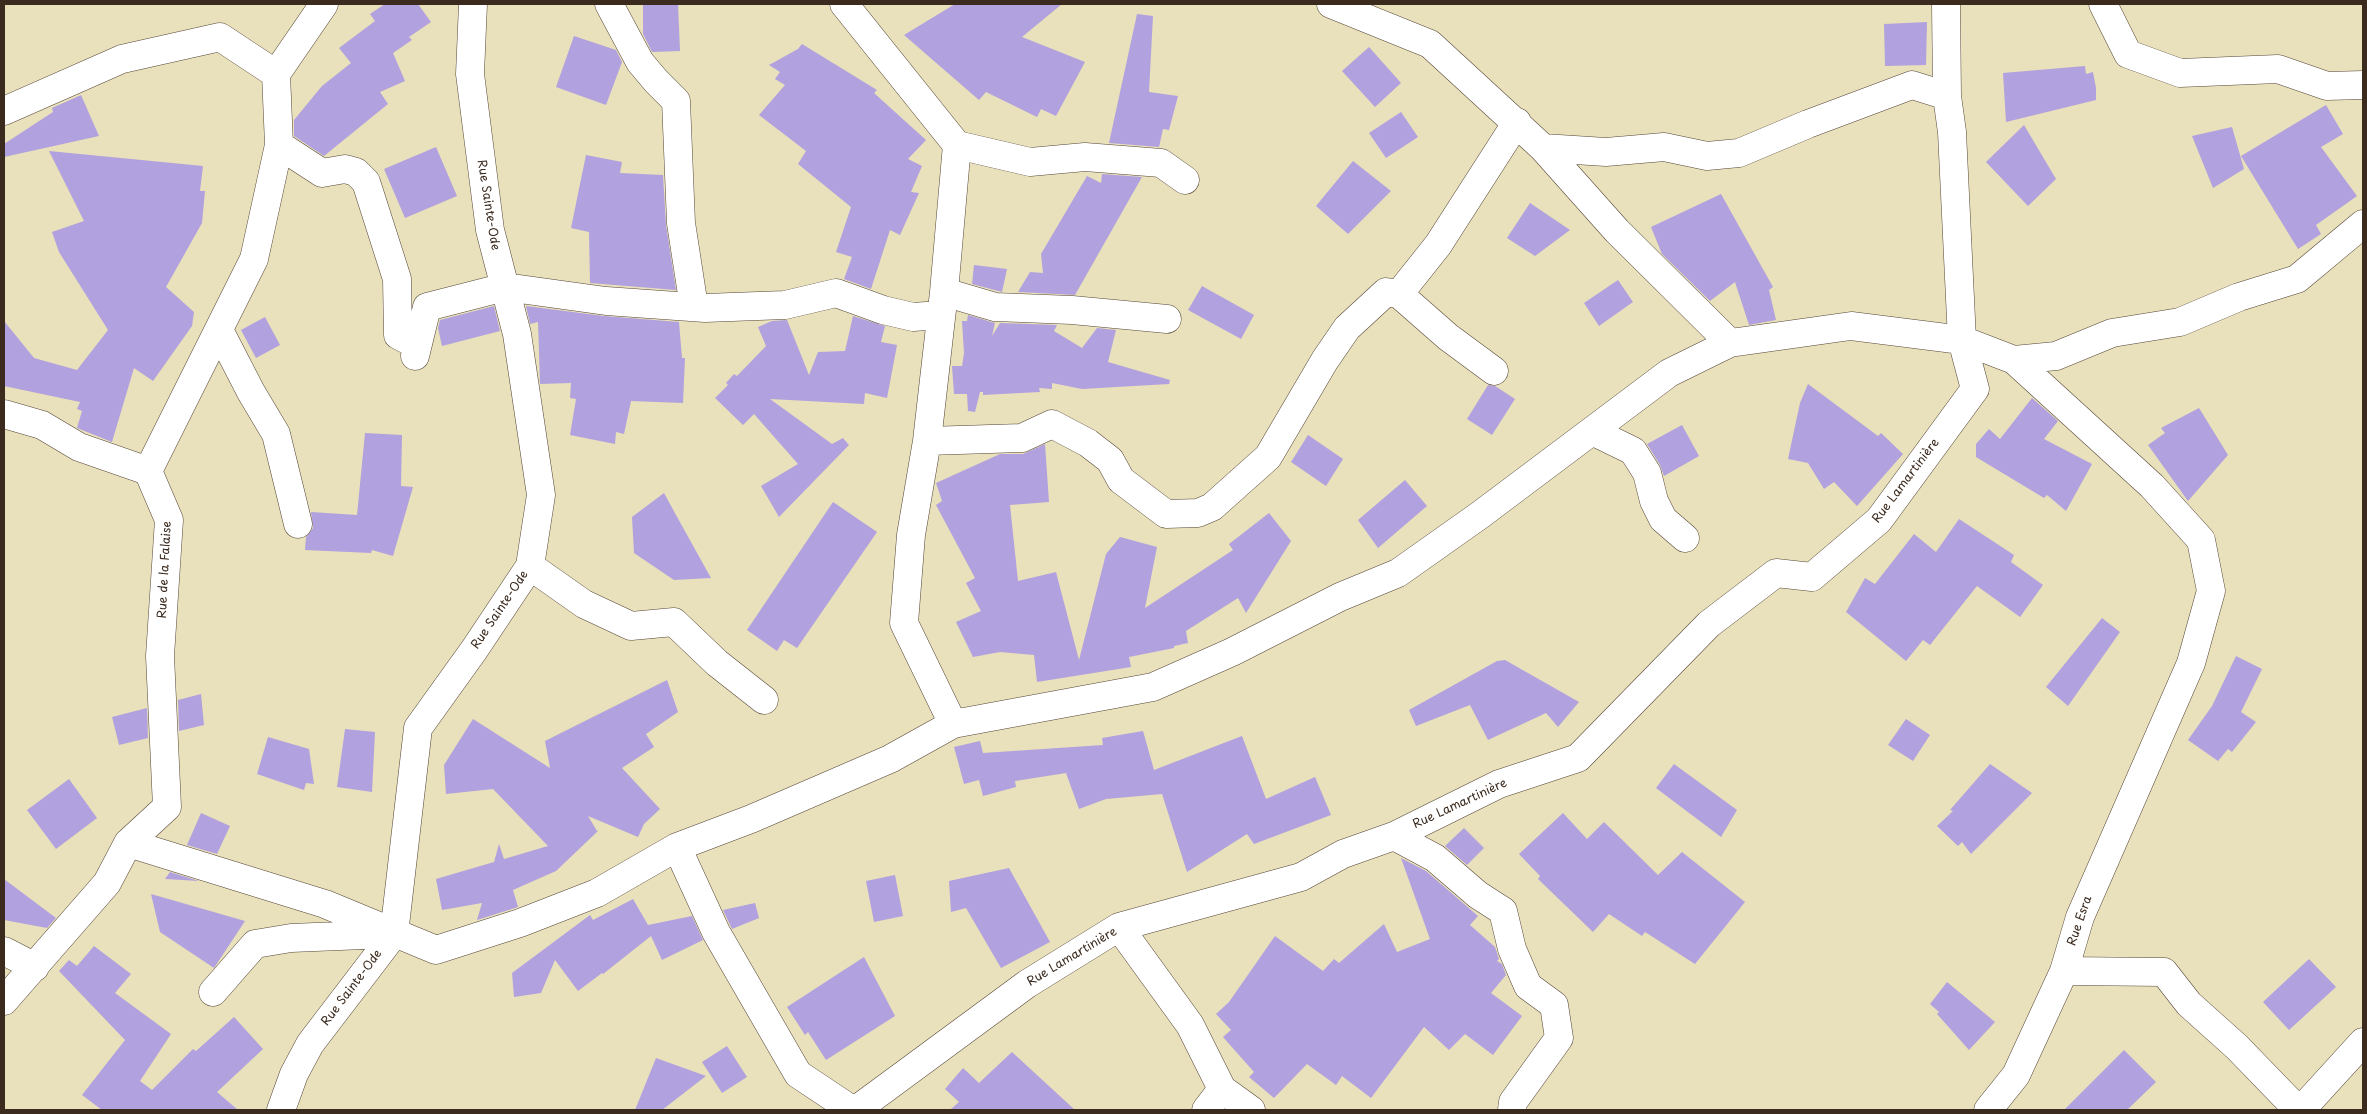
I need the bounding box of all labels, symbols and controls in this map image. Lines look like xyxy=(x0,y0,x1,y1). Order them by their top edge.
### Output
street label: Rue Sainte-Ode xyxy=(474,159,502,251)
street label: Rue Lamartinière xyxy=(1870,436,1942,526)
street label: Rue de la Falaise xyxy=(155,521,175,619)
street label: Rue Sainte-Ode xyxy=(468,568,532,652)
street label: Rue Lamartinière xyxy=(1411,776,1509,832)
street label: Rue Esra xyxy=(2065,894,2095,948)
street label: Rue Lamartinière xyxy=(1024,925,1120,989)
street label: Rue Sainte-Ode xyxy=(319,947,385,1029)

